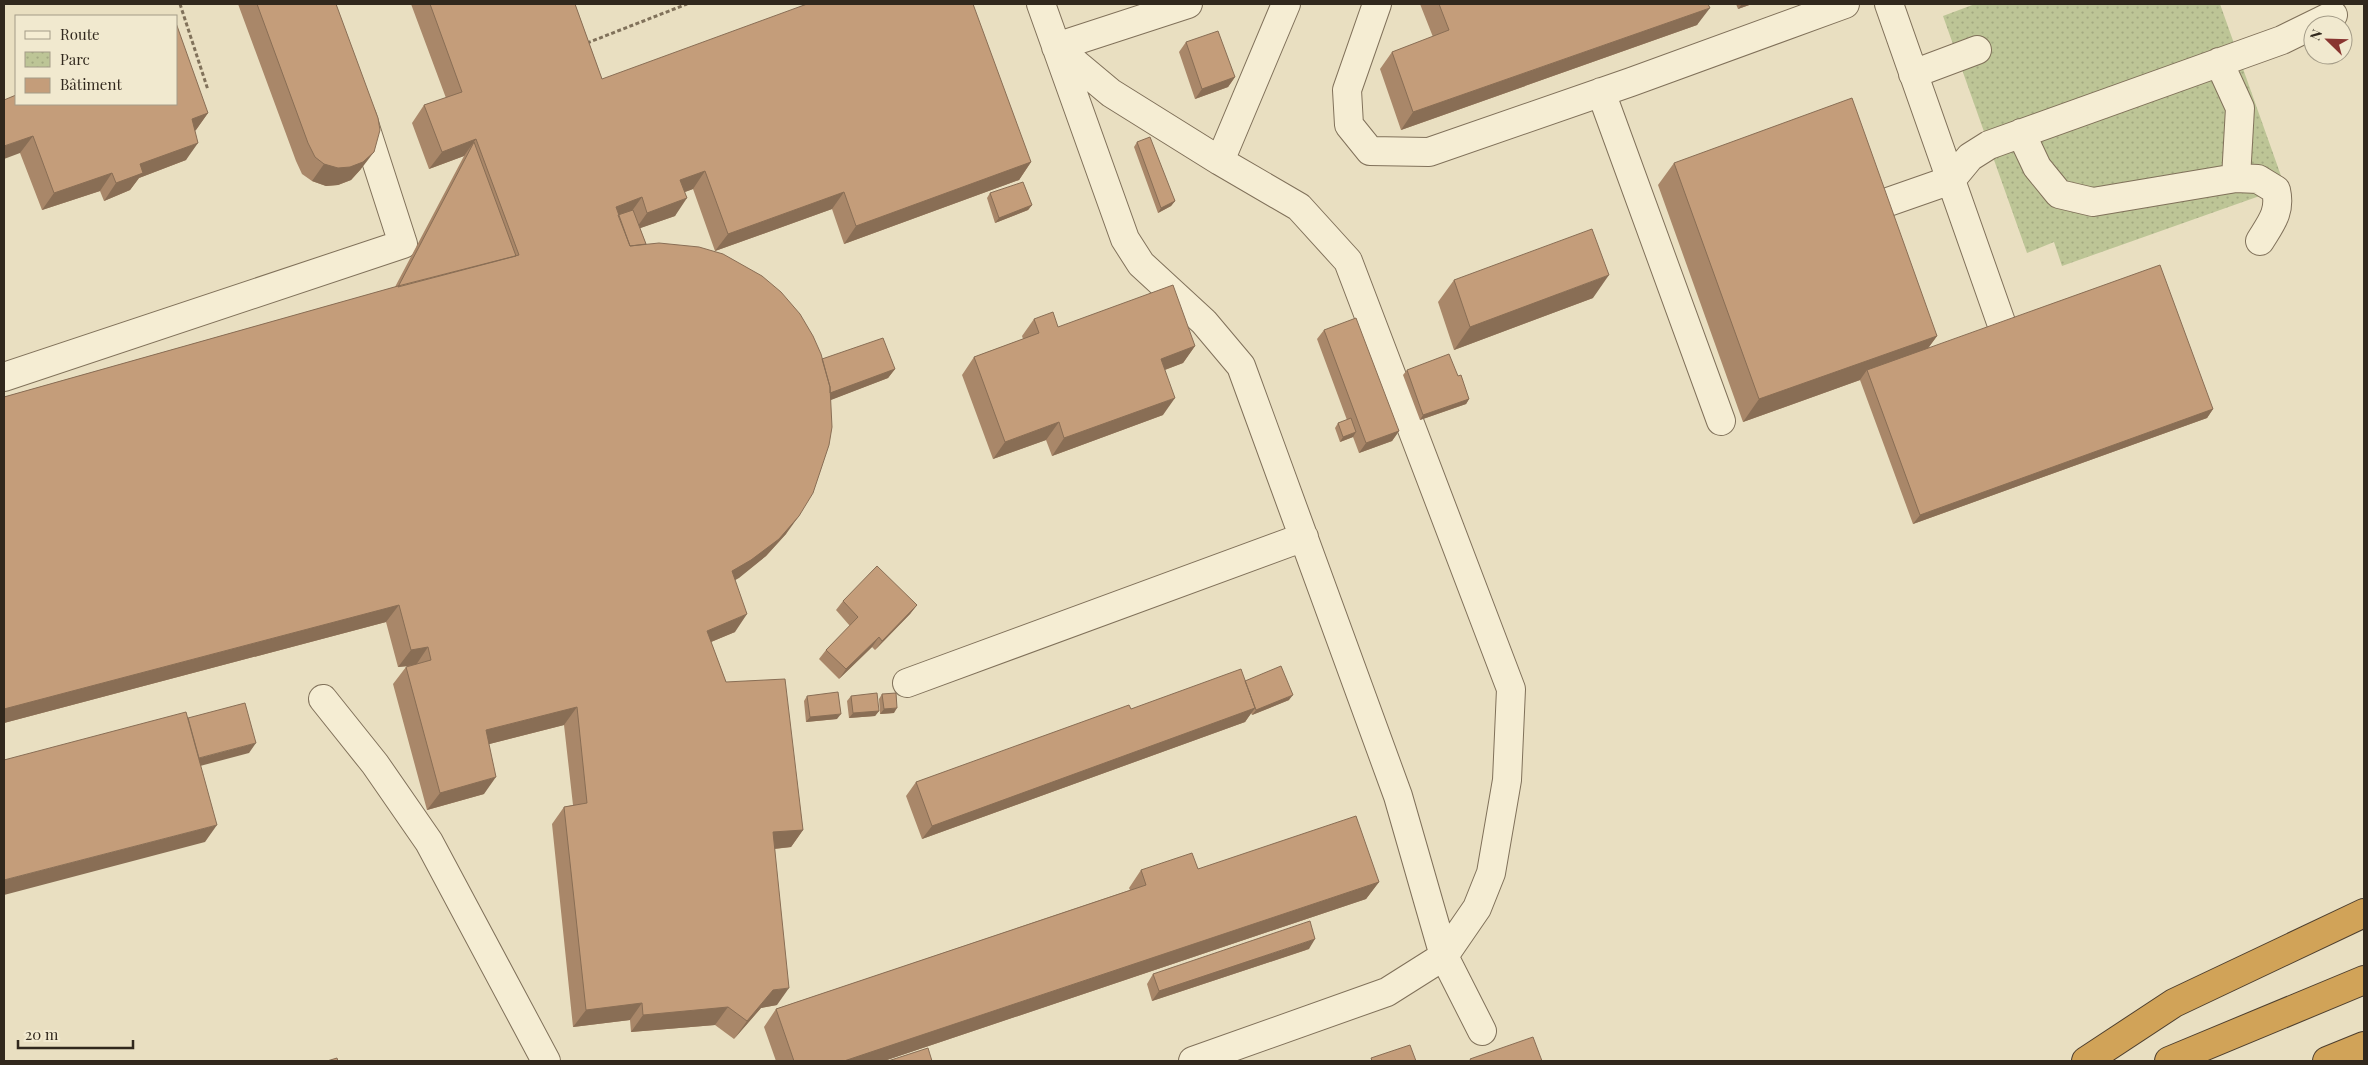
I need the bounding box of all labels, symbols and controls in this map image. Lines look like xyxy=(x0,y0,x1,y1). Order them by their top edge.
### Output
legend xyxy=(15,15,178,105)
north arrow xyxy=(2303,15,2353,65)
text: Route xyxy=(60,24,100,44)
text: N xyxy=(2305,26,2326,43)
text: Parc xyxy=(60,49,90,69)
text: Bâtiment xyxy=(60,74,122,94)
scale bar xyxy=(18,1018,132,1050)
text: 20 m xyxy=(25,1024,59,1044)

